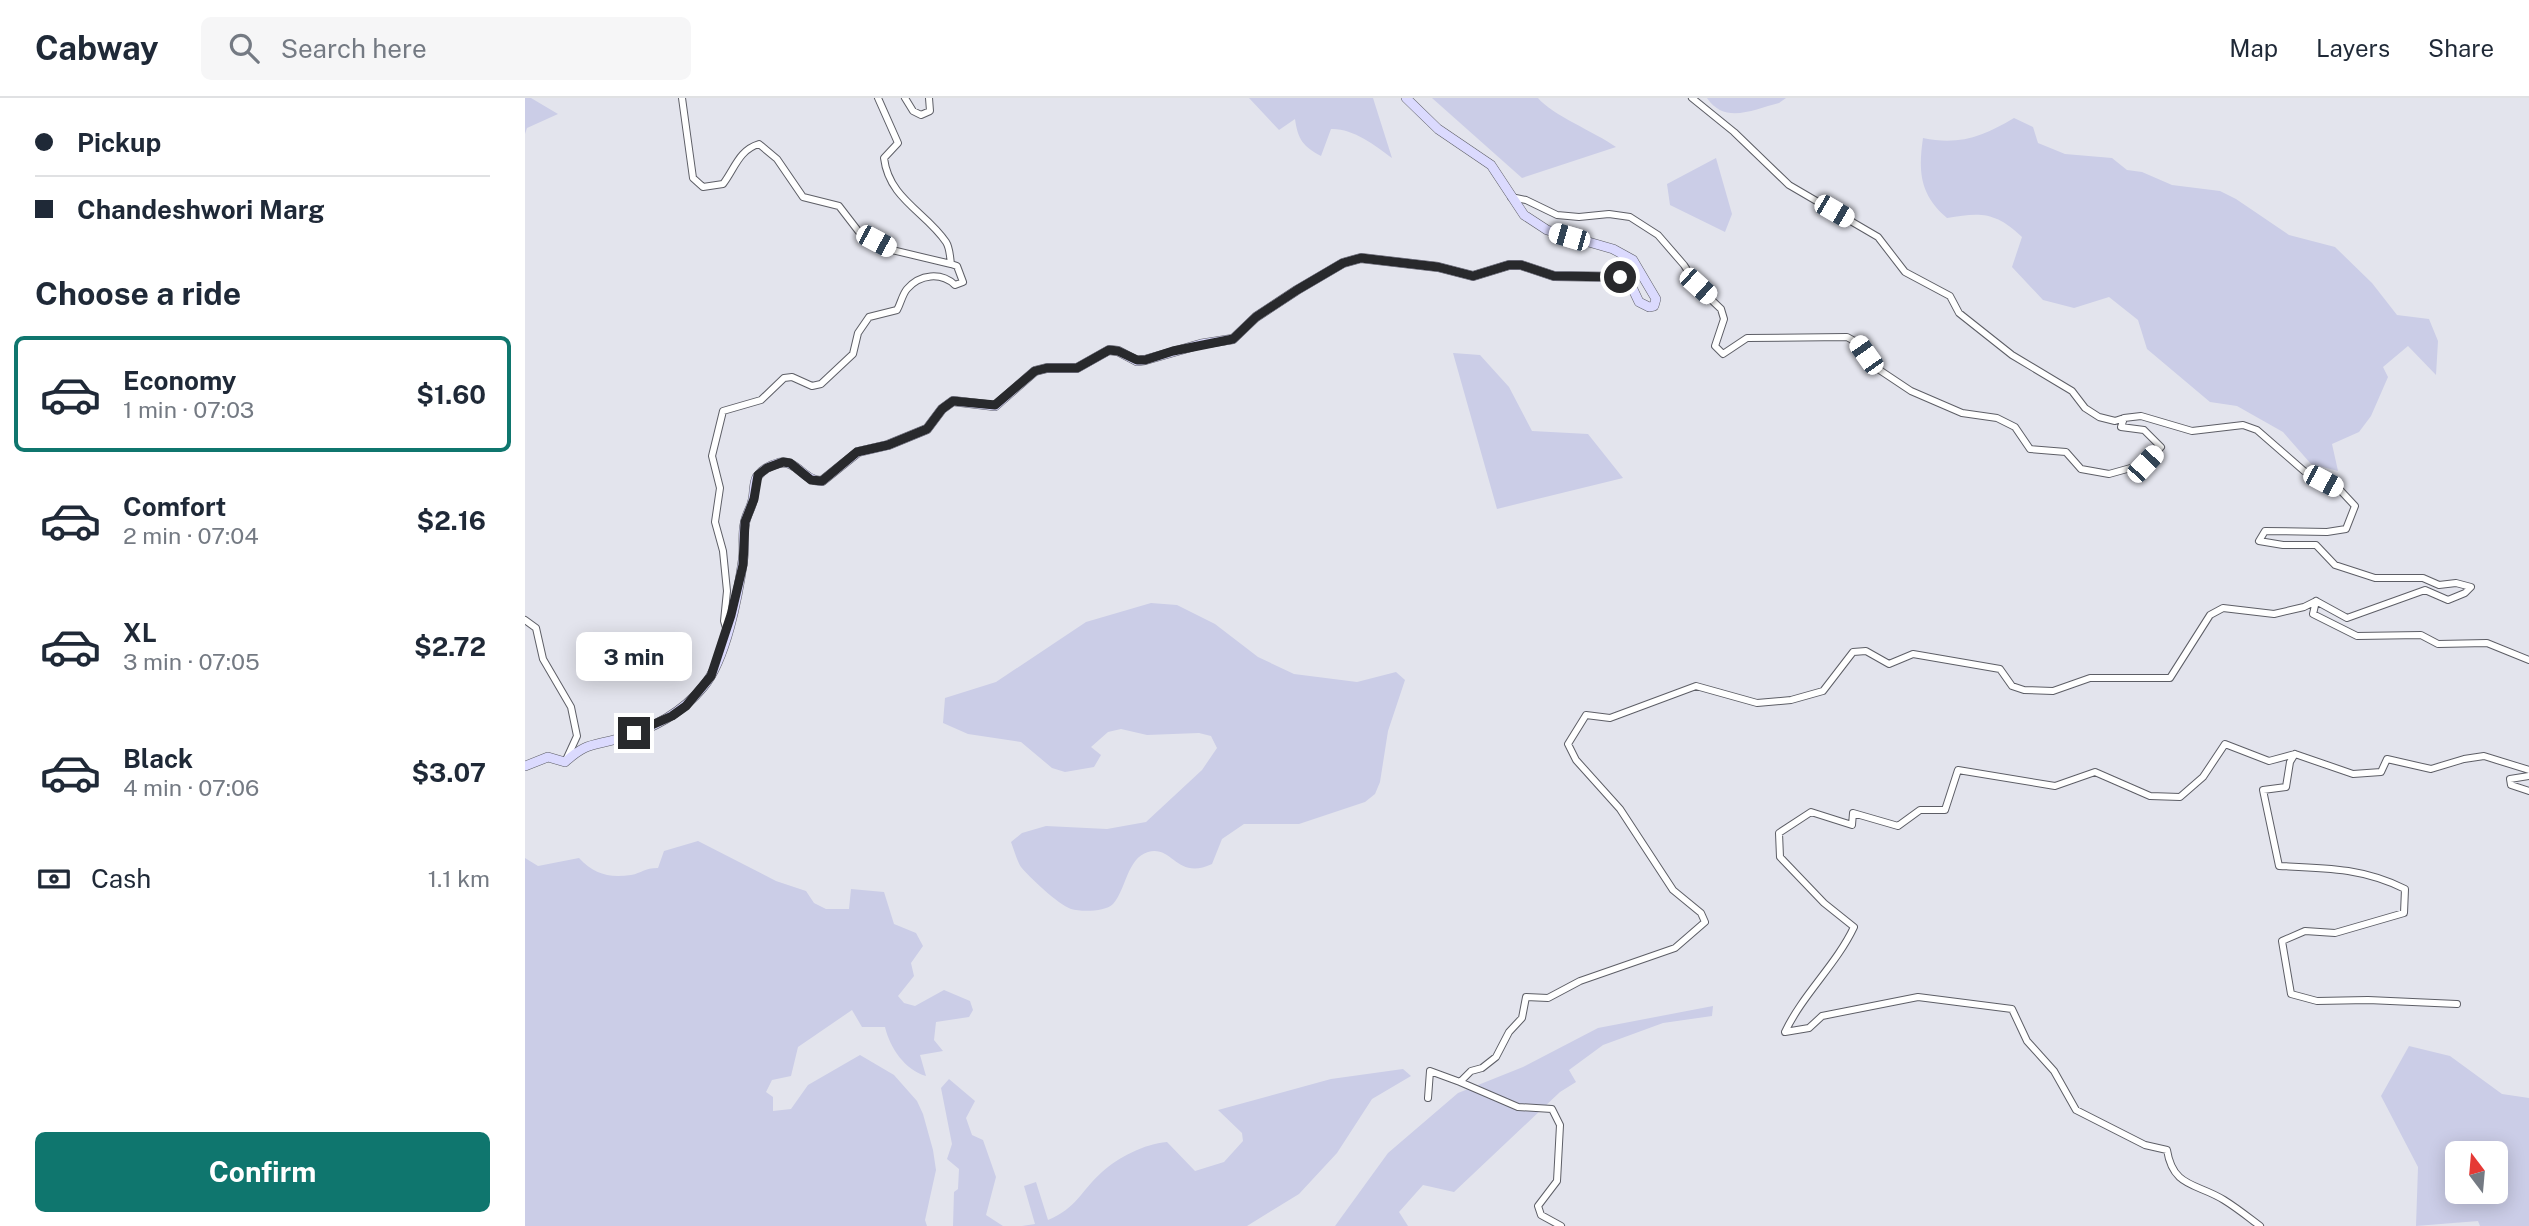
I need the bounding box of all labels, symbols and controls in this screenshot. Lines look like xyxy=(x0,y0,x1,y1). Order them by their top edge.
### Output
search box xyxy=(201,17,691,80)
text: Cabway xyxy=(35,29,159,67)
icon: search xyxy=(225,29,263,67)
text: Search here xyxy=(281,33,427,64)
text: Map xyxy=(2229,34,2278,62)
text: Layers xyxy=(2316,34,2390,62)
text: Share xyxy=(2428,34,2494,62)
text: Pickup xyxy=(77,127,161,158)
car xyxy=(1811,191,1858,231)
text: Chandeshwori Marg xyxy=(77,194,325,225)
car xyxy=(1546,221,1593,253)
car xyxy=(853,222,900,260)
route start xyxy=(1604,261,1636,293)
car xyxy=(1676,264,1721,308)
text: Choose a ride xyxy=(35,275,241,312)
car xyxy=(1846,332,1887,378)
icon: car xyxy=(39,363,102,426)
text: Economy xyxy=(123,365,236,396)
text: $1.60 xyxy=(416,379,486,410)
text: 1 min · 07:03 xyxy=(123,396,254,423)
car xyxy=(2123,441,2168,487)
car xyxy=(2300,462,2347,500)
icon: car xyxy=(39,489,102,552)
text: Comfort xyxy=(123,491,226,522)
text: $2.16 xyxy=(416,505,486,536)
text: 2 min · 07:04 xyxy=(123,522,259,549)
icon: car xyxy=(39,615,102,678)
text: XL xyxy=(123,617,157,648)
text: $2.72 xyxy=(414,631,486,662)
callout: 3 min xyxy=(576,632,692,680)
text: 3 min xyxy=(604,643,664,670)
text: 3 min · 07:05 xyxy=(123,648,260,675)
route end xyxy=(618,717,650,749)
icon: car xyxy=(39,741,102,804)
text: Black xyxy=(123,743,193,774)
text: $3.07 xyxy=(411,757,486,788)
text: 4 min · 07:06 xyxy=(123,774,259,801)
icon: cash xyxy=(35,860,73,898)
text: Cash xyxy=(91,863,151,894)
text: 1.1 km xyxy=(428,865,490,892)
button: Confirm xyxy=(35,1132,490,1212)
north arrow xyxy=(2445,1141,2508,1204)
map controls xyxy=(2445,1141,2508,1204)

